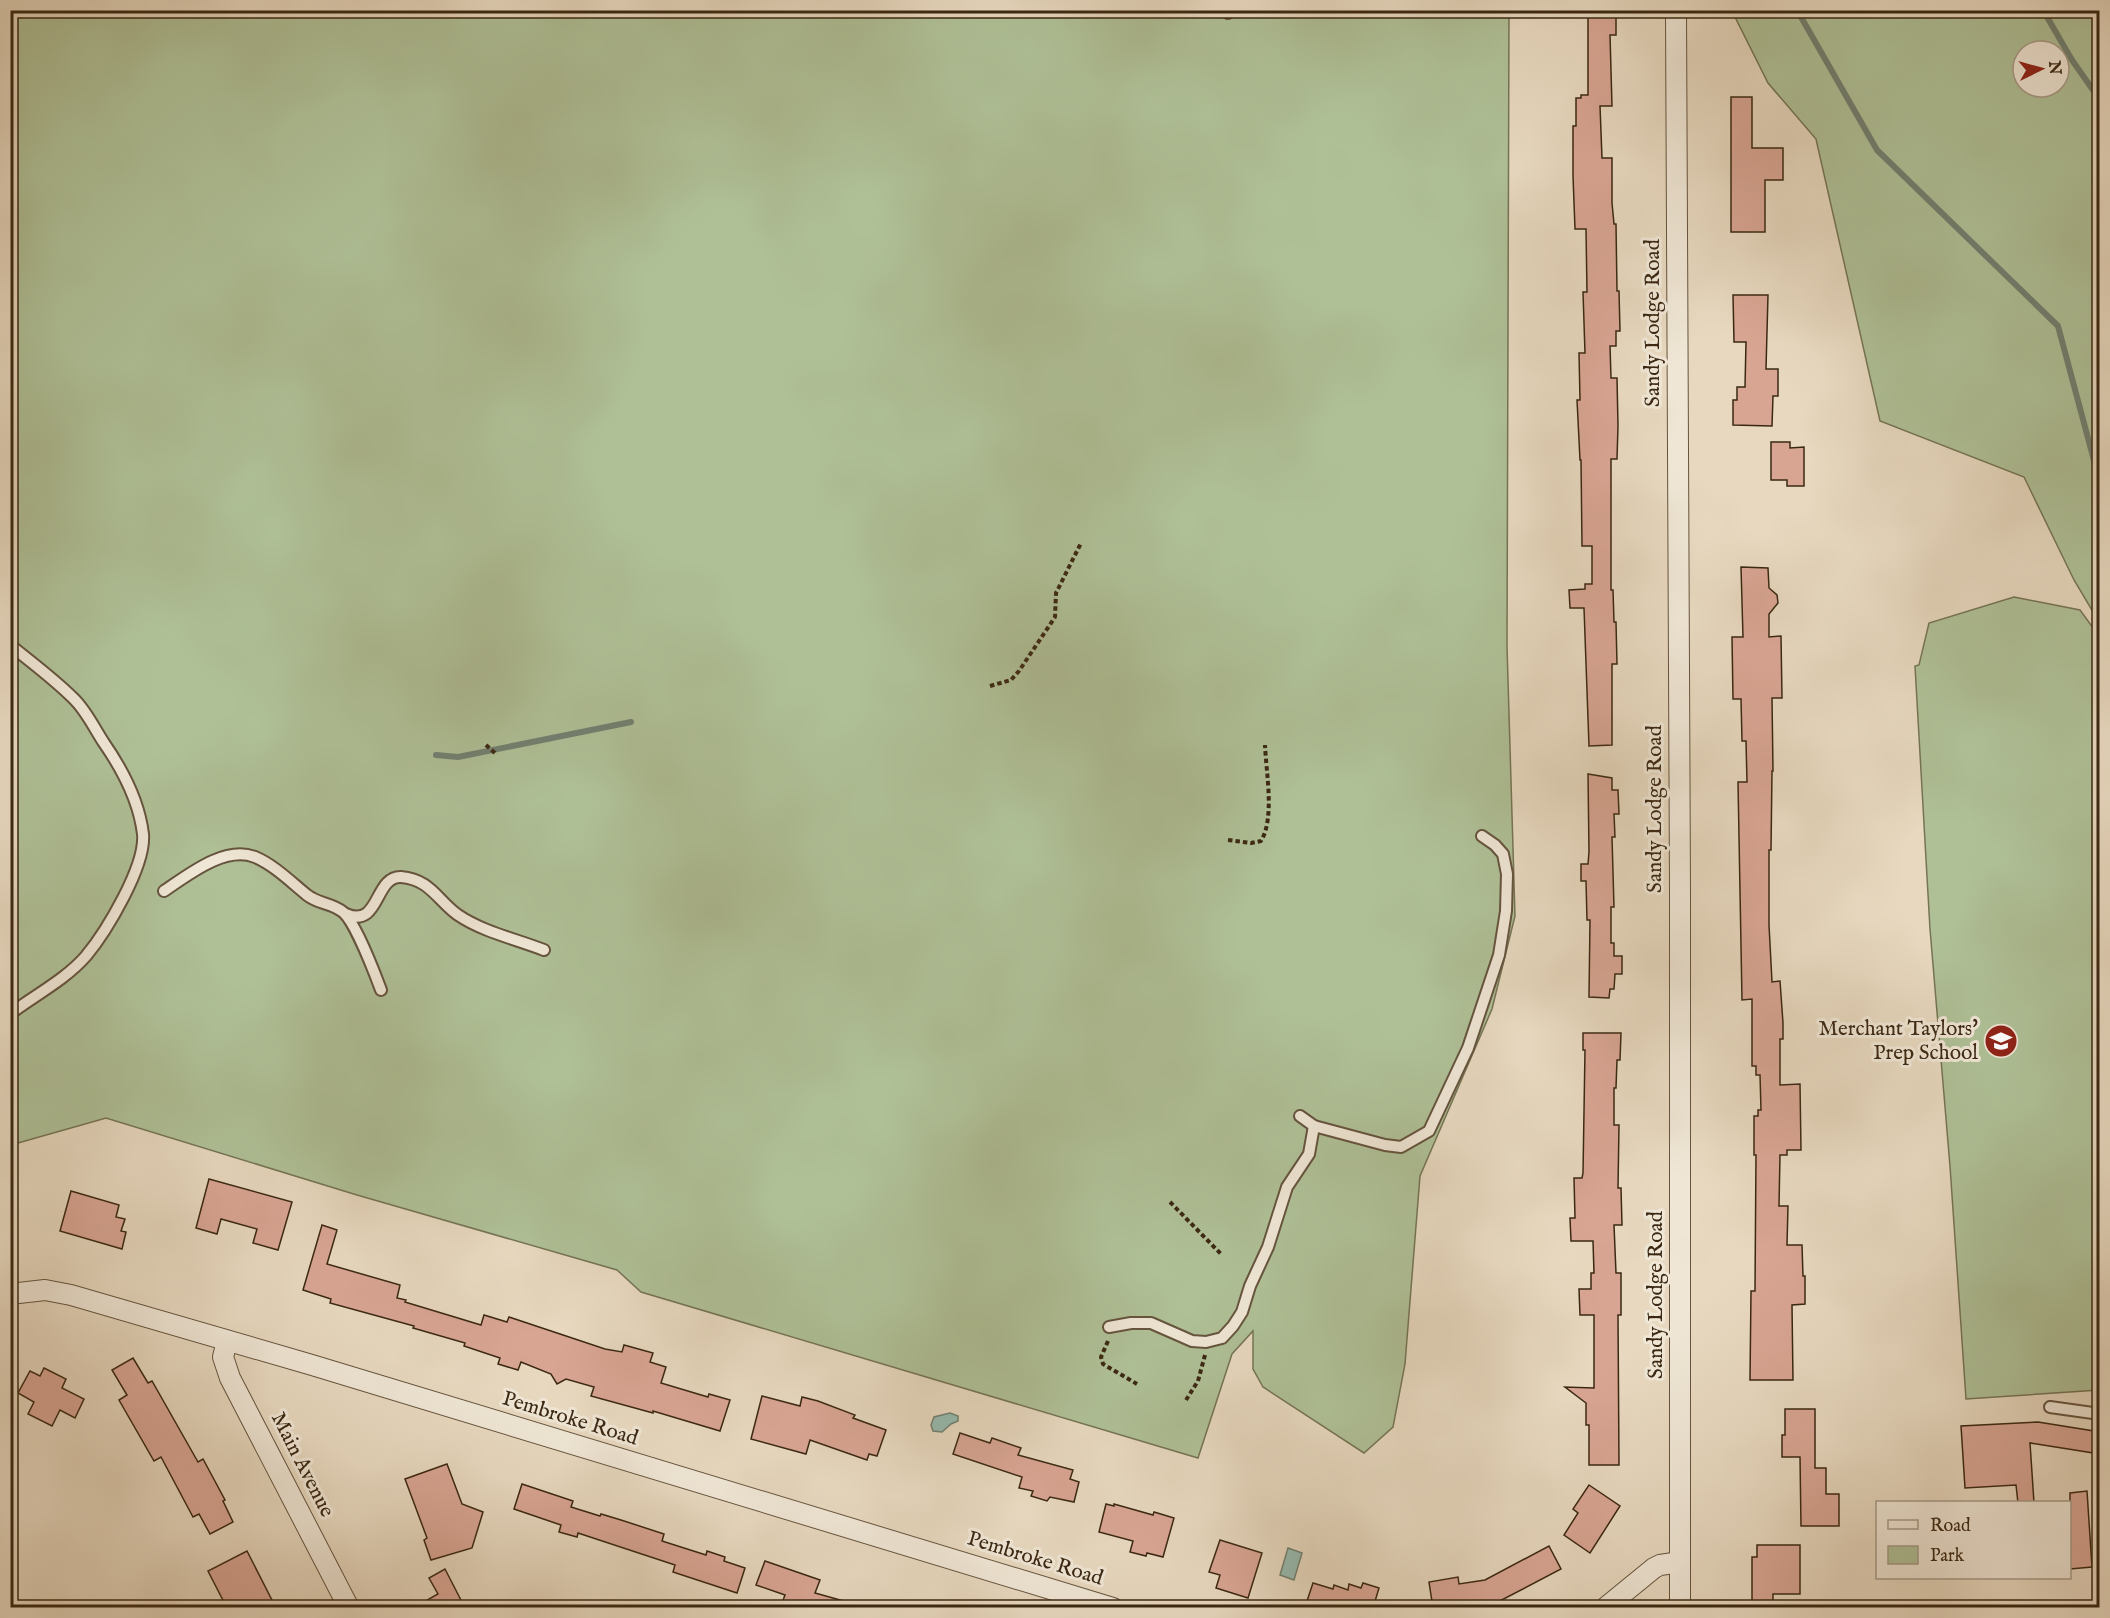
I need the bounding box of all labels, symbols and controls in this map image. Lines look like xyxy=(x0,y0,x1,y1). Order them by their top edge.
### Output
north arrow xyxy=(2011,39,2071,99)
text: N xyxy=(2043,59,2065,76)
street label: Sandy Lodge Road xyxy=(1640,238,1667,407)
street label: Sandy Lodge Road xyxy=(1642,724,1669,893)
place label: Merchant Taylors' Prep School xyxy=(1818,1016,1978,1067)
school or university icon: Merchant Taylors' Prep School xyxy=(1983,1023,2019,1059)
street label: Sandy Lodge Road xyxy=(1643,1210,1670,1379)
street label: Pembroke Road xyxy=(499,1386,642,1453)
street label: Main Avenue xyxy=(264,1408,340,1522)
legend xyxy=(1876,1501,2071,1579)
text: Road xyxy=(1930,1515,1971,1538)
street label: Pembroke Road xyxy=(964,1526,1107,1593)
text: Park xyxy=(1930,1545,1965,1568)

